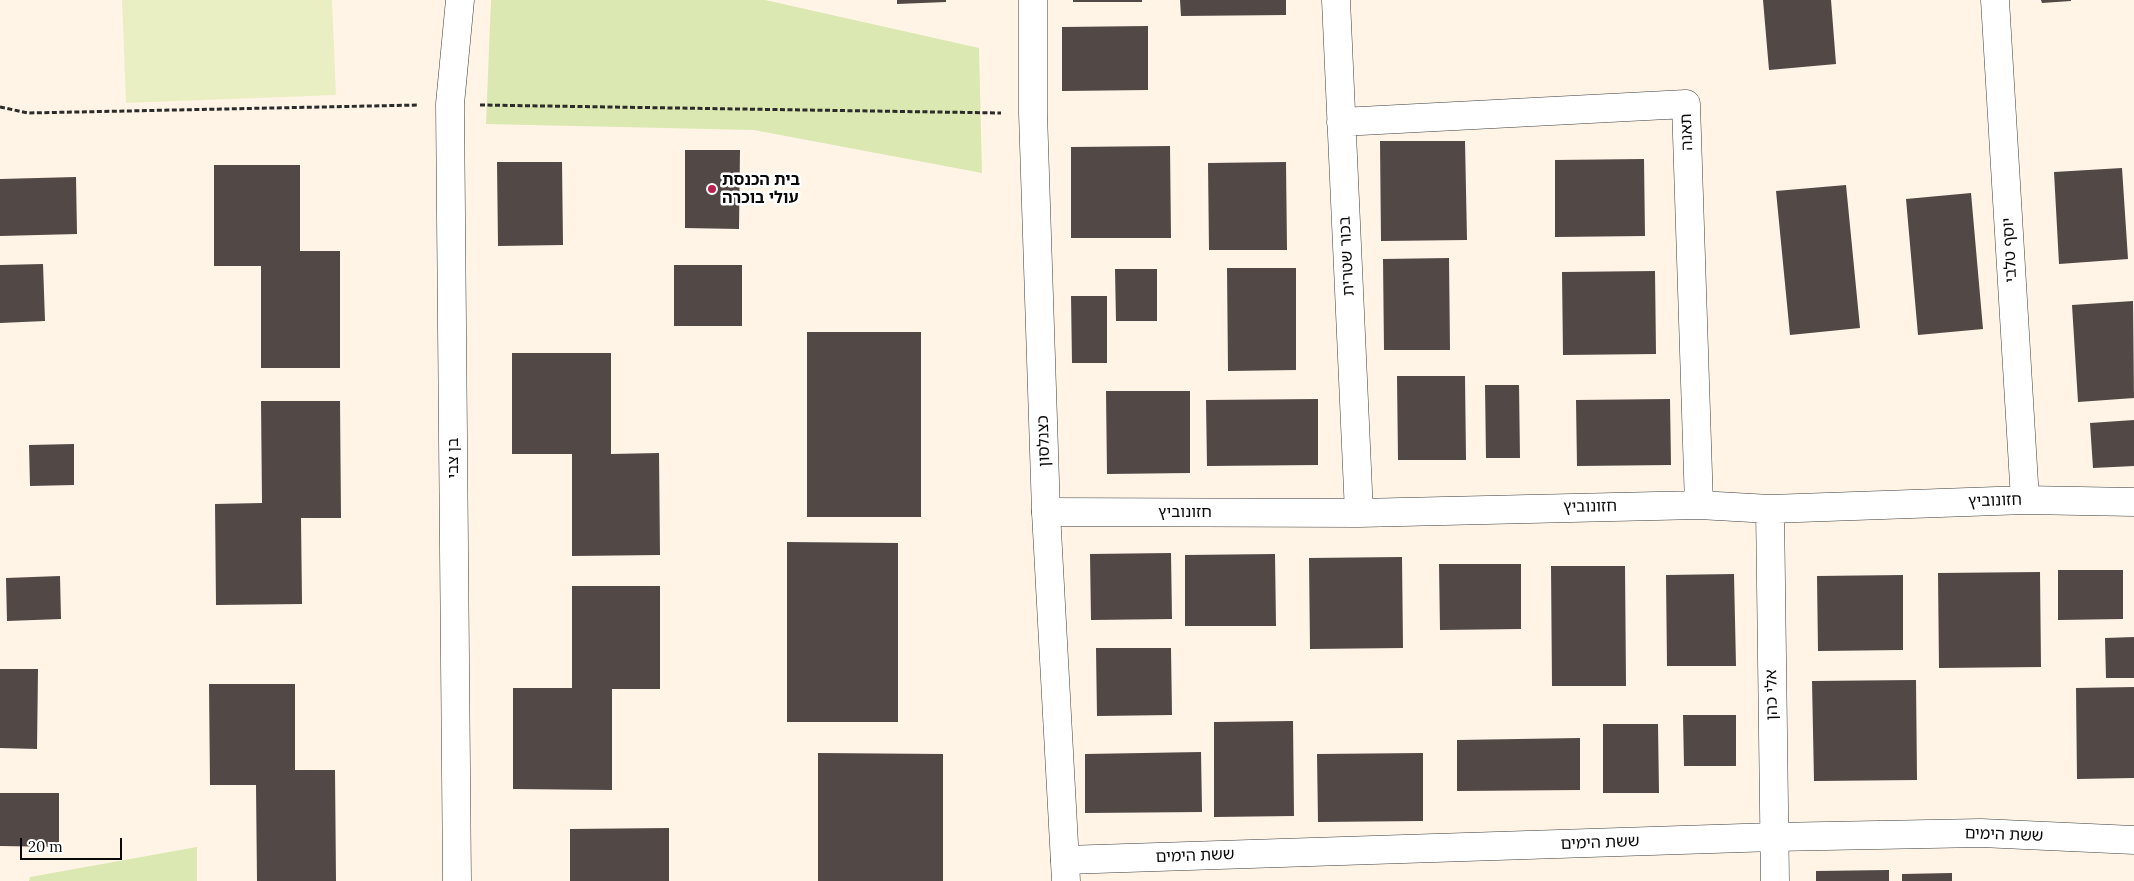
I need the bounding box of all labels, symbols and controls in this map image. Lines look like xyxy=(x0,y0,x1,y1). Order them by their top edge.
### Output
street label: תאנה xyxy=(1677,113,1697,151)
place label: בית הכנסת עולי בוכרה xyxy=(722,170,800,208)
marker: בית הכנסת עולי בוכרה xyxy=(706,183,718,195)
street label: בכור שטרית xyxy=(1335,216,1359,296)
street label: יוסף טלבי xyxy=(1999,217,2021,283)
street label: כצנלסון xyxy=(1034,415,1054,467)
street label: בן צבי xyxy=(443,438,463,478)
street label: חזונוביץ xyxy=(1968,490,2022,512)
street label: חזונוביץ xyxy=(1563,497,1617,517)
street label: חזונוביץ xyxy=(1158,502,1212,522)
street label: אלי כהן xyxy=(1762,669,1782,721)
street label: ששת הימים xyxy=(1964,824,2044,846)
scale bar xyxy=(22,828,125,860)
street label: ששת הימים xyxy=(1560,832,1640,854)
text: 20 m xyxy=(28,837,63,856)
street label: ששת הימים xyxy=(1155,845,1235,867)

